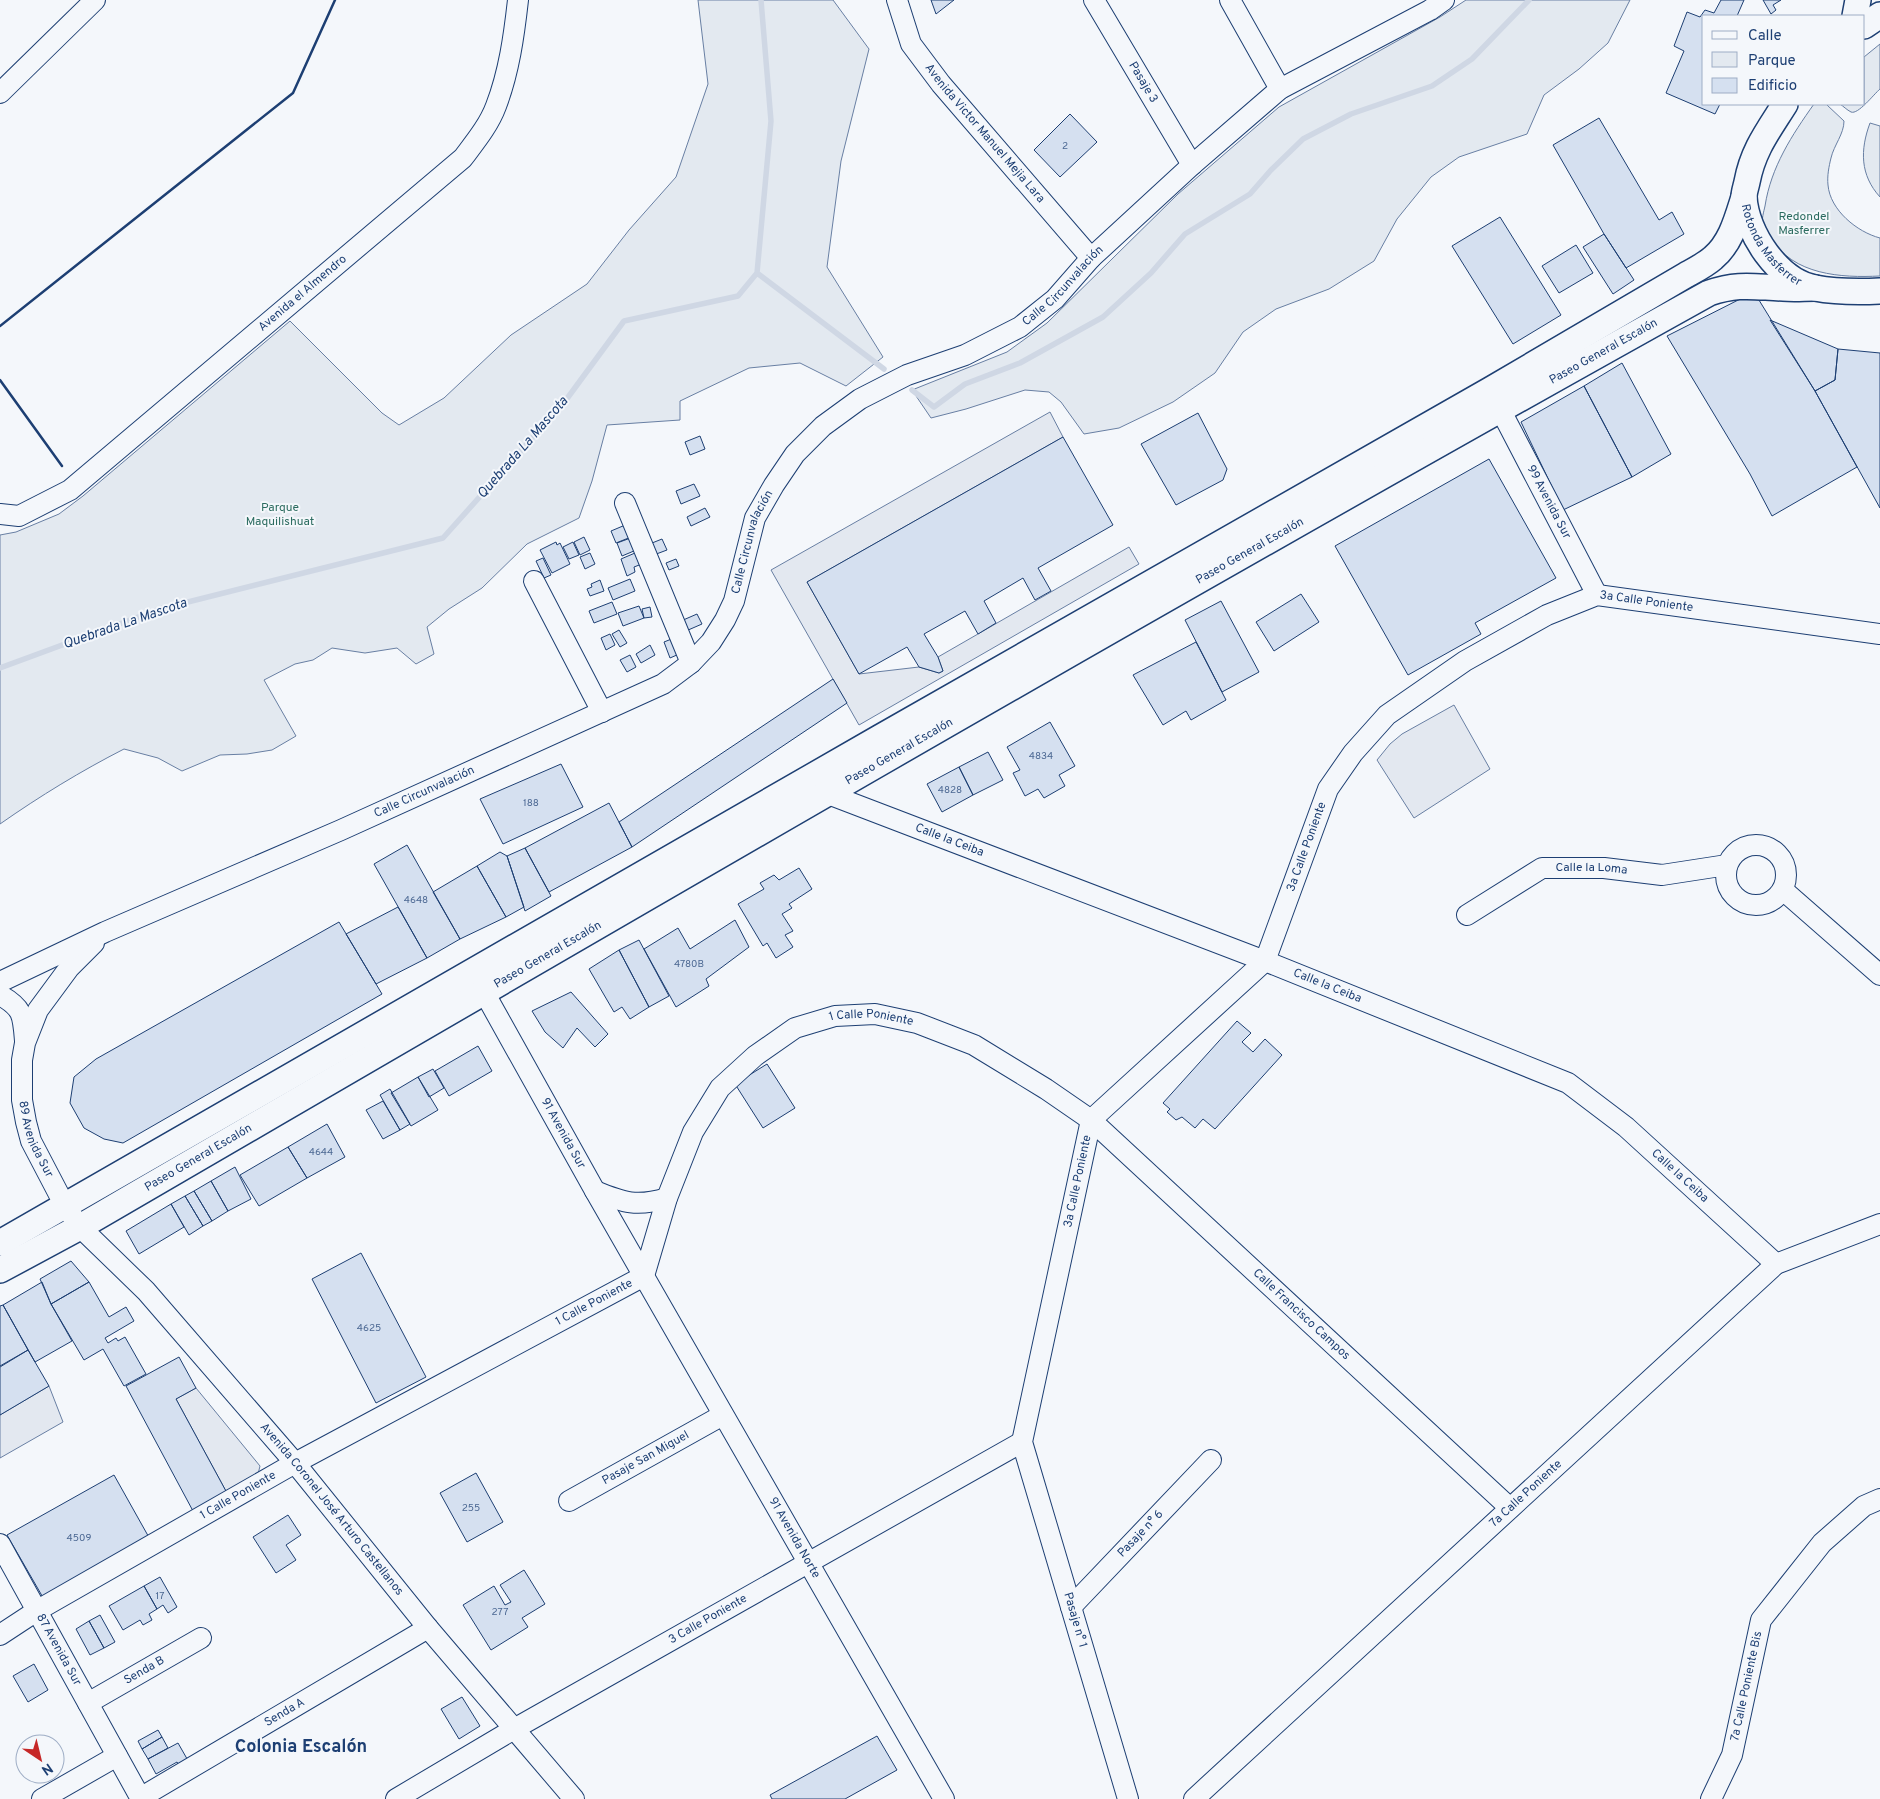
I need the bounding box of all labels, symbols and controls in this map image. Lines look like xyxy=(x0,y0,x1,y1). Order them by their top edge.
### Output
legend xyxy=(1702,15,1865,105)
text: Calle xyxy=(1748,27,1782,46)
text: Parque xyxy=(1748,52,1796,71)
street label: Pasaje 3 xyxy=(1125,59,1162,106)
street label: Avenida Victor Manuel Mejia Lara xyxy=(921,61,1048,206)
text: Edificio xyxy=(1748,77,1797,96)
house number: 2 xyxy=(1062,140,1068,153)
street label: Rotonda Masferrer xyxy=(1737,203,1805,290)
park label: Redondel Masferrer xyxy=(1778,209,1830,239)
street label: Calle Circunvalación xyxy=(1019,242,1107,330)
street label: Avenida el Almendro xyxy=(255,251,350,335)
street label: Paseo General Escalón xyxy=(1547,315,1661,388)
water label: Quebrada La Mascota xyxy=(474,393,573,503)
street label: 99 Avenida Sur xyxy=(1523,462,1575,542)
street label: Calle Circunvalación xyxy=(728,487,777,596)
park label: Parque Maquilishuat xyxy=(246,500,314,530)
street label: Paseo General Escalón xyxy=(1193,514,1307,588)
street label: 3a Calle Poniente xyxy=(1599,587,1694,616)
water label: Quebrada La Mascota xyxy=(61,595,190,653)
street label: Paseo General Escalón xyxy=(843,714,956,789)
house number: 4834 xyxy=(1029,750,1053,763)
street label: Calle Circunvalación xyxy=(372,762,477,822)
house number: 4828 xyxy=(938,784,962,797)
house number: 188 xyxy=(523,797,539,810)
street label: 3a Calle Poniente xyxy=(1283,800,1331,894)
street label: Calle la Ceiba xyxy=(913,820,986,861)
street label: Calle la Loma xyxy=(1556,860,1628,879)
house number: 4648 xyxy=(404,894,428,907)
street label: Paseo General Escalón xyxy=(491,917,605,992)
house number: 4780B xyxy=(674,958,704,971)
street label: Calle la Ceiba xyxy=(1291,965,1364,1007)
street label: 1 Calle Poniente xyxy=(827,1006,915,1030)
street label: 91 Avenida Sur xyxy=(537,1095,589,1172)
street label: 89 Avenida Sur xyxy=(14,1100,57,1181)
street label: Paseo General Escalón xyxy=(142,1120,255,1196)
street label: 3a Calle Poniente xyxy=(1060,1134,1096,1229)
house number: 4644 xyxy=(309,1146,333,1159)
street label: Calle la Ceiba xyxy=(1648,1146,1712,1206)
street label: Calle Francisco Campos xyxy=(1249,1266,1353,1364)
street label: 1 Calle Poniente xyxy=(553,1276,635,1330)
house number: 4625 xyxy=(357,1322,381,1335)
street label: Avenida Coronel José Arturo Castellanos xyxy=(256,1420,407,1599)
street label: Pasaje San Miguel xyxy=(599,1427,692,1489)
street label: 7a Calle Poniente xyxy=(1486,1456,1566,1531)
street label: 1 Calle Poniente xyxy=(197,1467,279,1524)
street label: 91 Avenida Norte xyxy=(765,1495,824,1581)
house number: 255 xyxy=(462,1502,480,1515)
street label: Pasaje n° 6 xyxy=(1114,1507,1167,1561)
house number: 4509 xyxy=(67,1532,91,1545)
house number: 17 xyxy=(156,1590,164,1603)
street label: Pasaje n° 1 xyxy=(1059,1590,1091,1650)
street label: 3 Calle Poniente xyxy=(666,1591,750,1648)
house number: 277 xyxy=(492,1606,508,1619)
street label: 87 Avenida Sur xyxy=(32,1611,85,1689)
street label: 7a Calle Poniente Bis xyxy=(1727,1630,1766,1743)
street label: Senda B xyxy=(121,1653,168,1689)
street label: Senda A xyxy=(262,1695,308,1731)
north arrow xyxy=(15,1734,65,1784)
district label: Colonia Escalón xyxy=(235,1736,367,1759)
text: N xyxy=(38,1759,56,1778)

